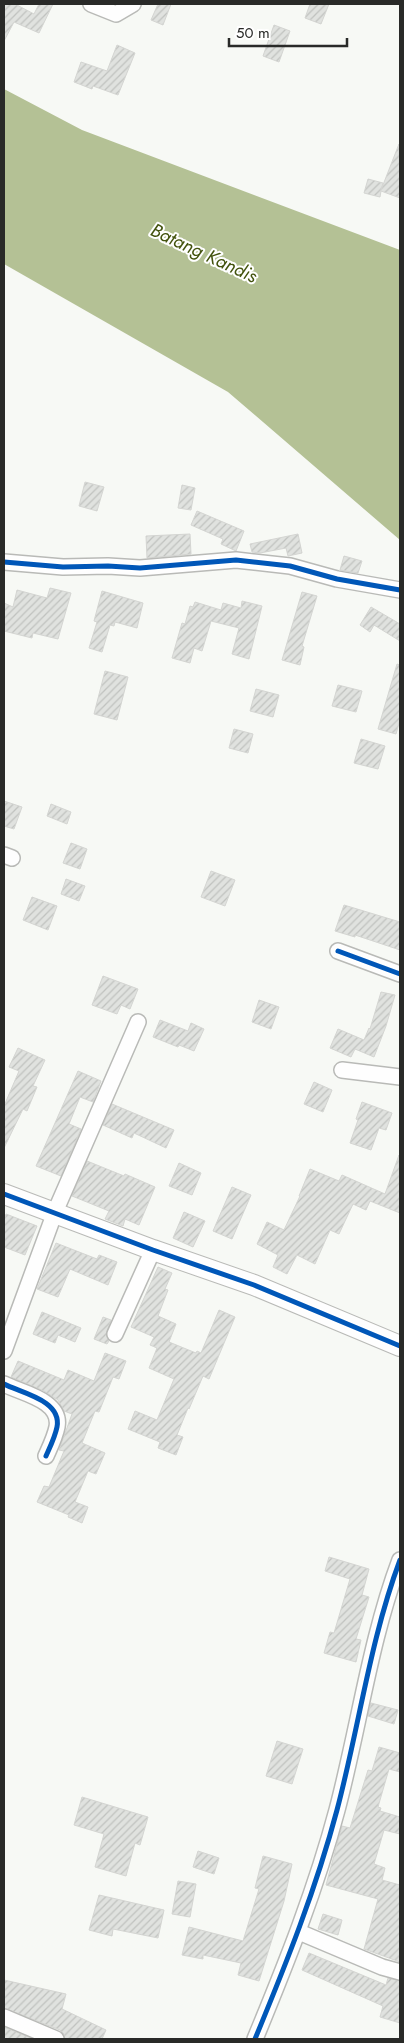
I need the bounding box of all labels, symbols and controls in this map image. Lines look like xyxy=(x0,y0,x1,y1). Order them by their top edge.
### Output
scale bar xyxy=(229,15,346,47)
text: 50 m xyxy=(236,22,270,44)
water label: Batang Kandis xyxy=(146,216,262,290)

